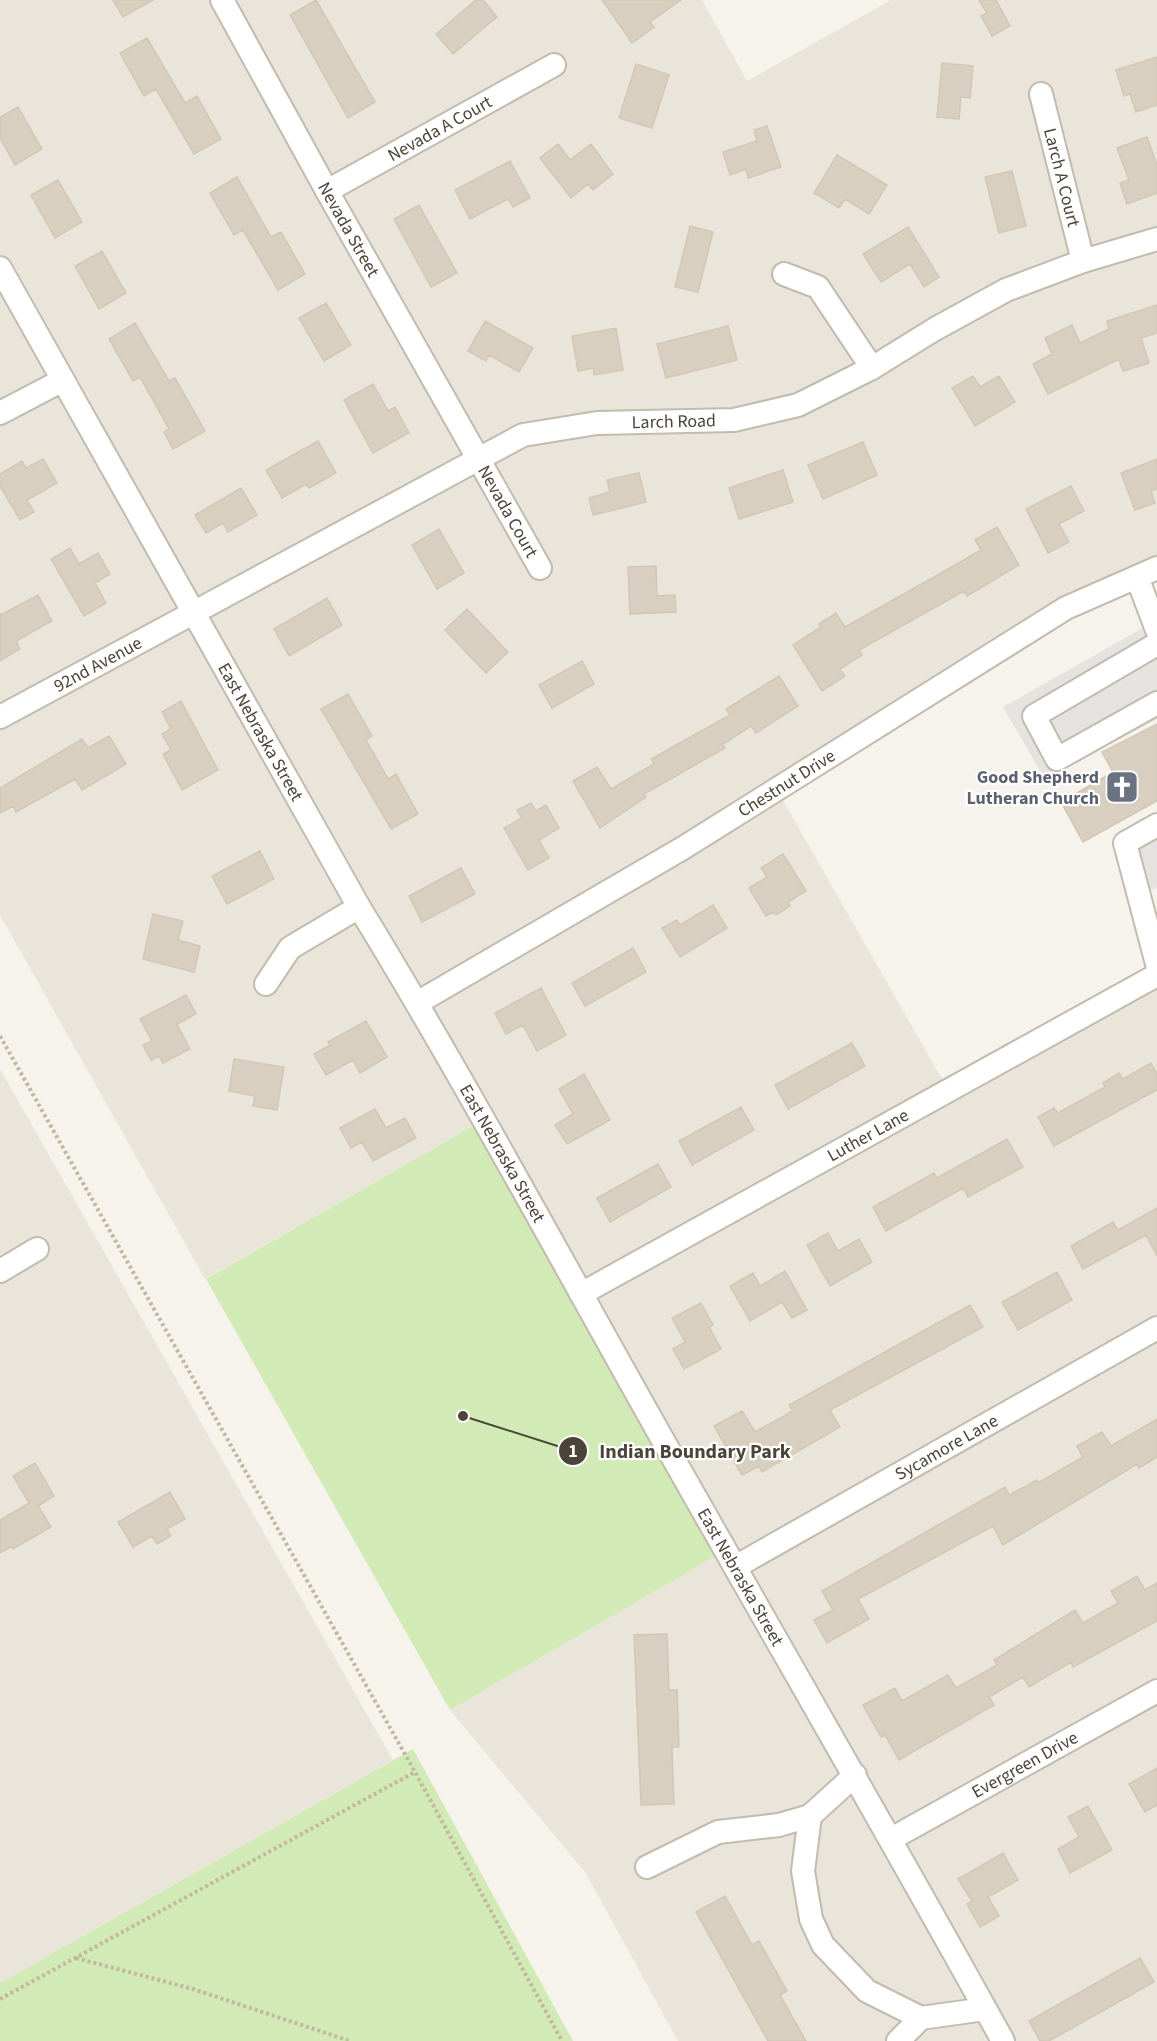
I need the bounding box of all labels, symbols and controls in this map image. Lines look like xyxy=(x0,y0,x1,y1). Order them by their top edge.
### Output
street label: Nevada A Court xyxy=(383,90,497,168)
street label: Larch A Court xyxy=(1037,125,1086,230)
street label: Nevada Street xyxy=(311,178,385,282)
street label: Larch Road xyxy=(631,408,716,435)
street label: Nevada Court xyxy=(471,461,544,563)
street label: 92nd Avenue xyxy=(49,631,147,699)
street label: East Nebraska Street xyxy=(211,658,309,806)
street label: Chestnut Drive xyxy=(733,744,840,824)
place label: Good Shepherd Lutheran Church xyxy=(966,765,1099,811)
church icon: Good Shepherd Lutheran Church xyxy=(1104,769,1140,805)
street label: East Nebraska Street xyxy=(453,1080,551,1227)
street label: Luther Lane xyxy=(823,1103,914,1168)
street label: Sycamore Lane xyxy=(890,1408,1003,1487)
callout: Indian Boundary Park xyxy=(558,1432,803,1470)
text: Indian Boundary Park xyxy=(599,1438,791,1466)
text: 1 xyxy=(568,1439,578,1464)
street label: East Nebraska Street xyxy=(691,1504,789,1651)
street label: Evergreen Drive xyxy=(967,1725,1083,1805)

